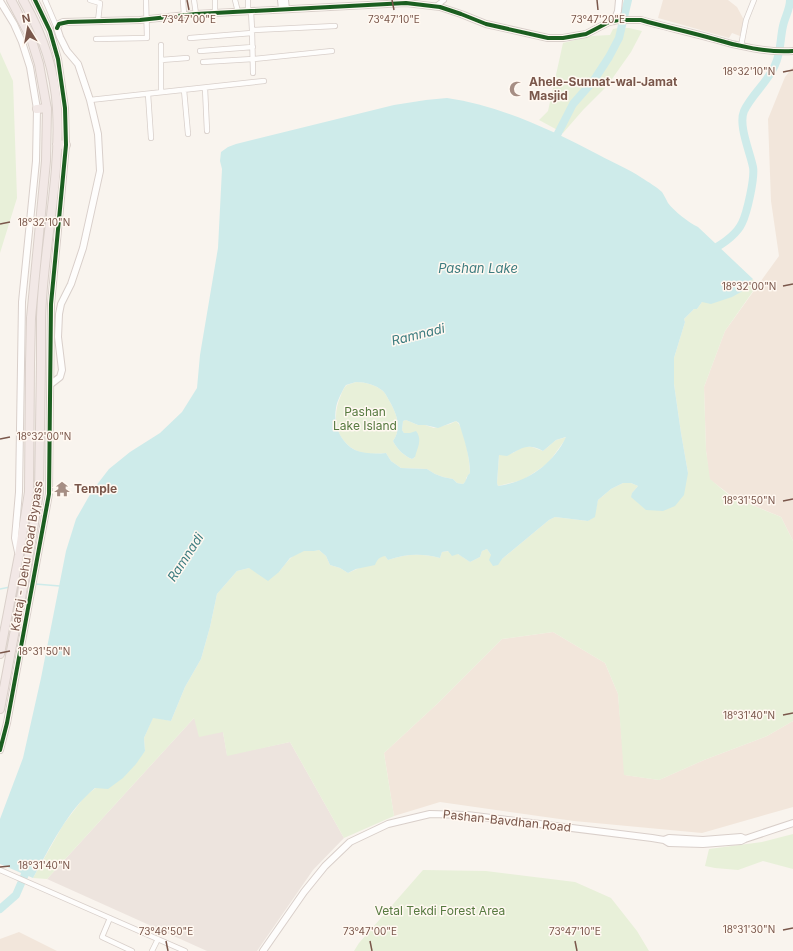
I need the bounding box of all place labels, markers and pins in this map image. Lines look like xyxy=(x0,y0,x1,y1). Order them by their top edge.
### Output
place label: Ahele-Sunnat-wal-Jamat Masjid xyxy=(529,74,678,103)
mosque icon: Ahele-Sunnat-wal-Jamat Masjid xyxy=(508,80,526,98)
temple icon: Temple xyxy=(53,480,71,498)
place label: Temple xyxy=(74,481,117,496)

